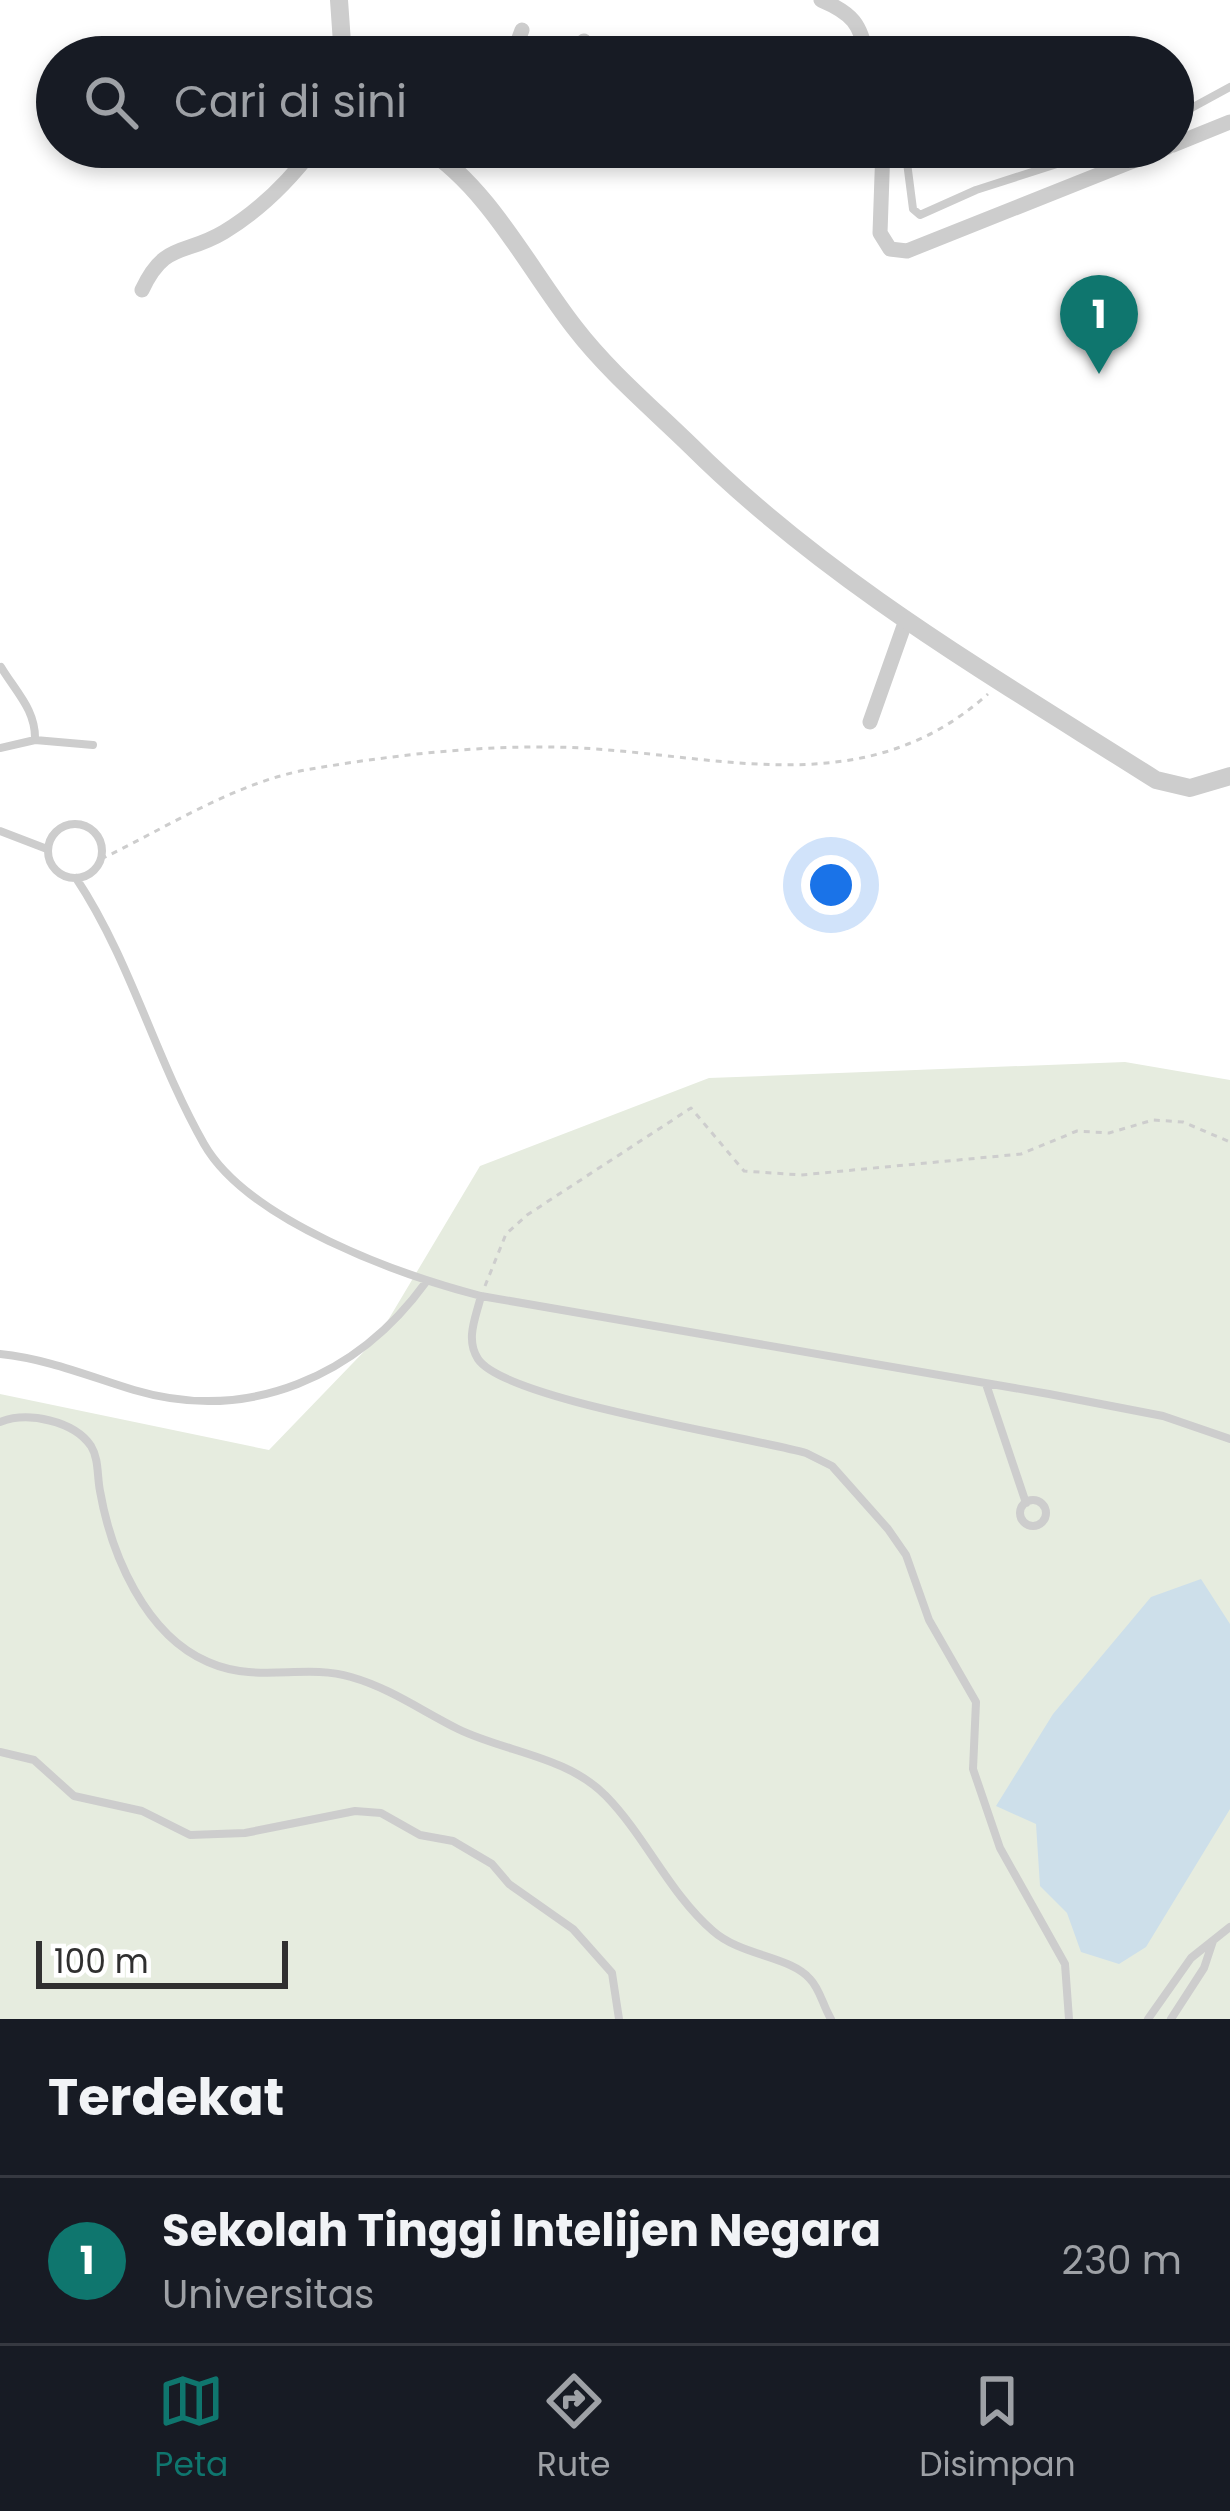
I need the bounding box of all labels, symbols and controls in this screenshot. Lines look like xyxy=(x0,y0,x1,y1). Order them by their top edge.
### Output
search box xyxy=(36,36,1194,168)
icon: search xyxy=(78,69,144,135)
text: Cari di sini xyxy=(174,70,407,133)
pin: 1 xyxy=(1060,275,1138,374)
your location xyxy=(801,855,861,915)
scale bar xyxy=(36,1935,288,1988)
text: 100 m xyxy=(54,1938,149,1985)
text: Terdekat xyxy=(48,2061,284,2133)
text: Sekolah Tinggi Intelijen Negara xyxy=(162,2199,881,2262)
text: 1 xyxy=(80,2233,94,2288)
text: 230 m xyxy=(1062,2233,1182,2288)
text: Universitas xyxy=(162,2267,374,2322)
tab: Peta xyxy=(154,2368,228,2490)
tab: Rute xyxy=(537,2368,611,2490)
tab: Disimpan xyxy=(919,2368,1076,2490)

